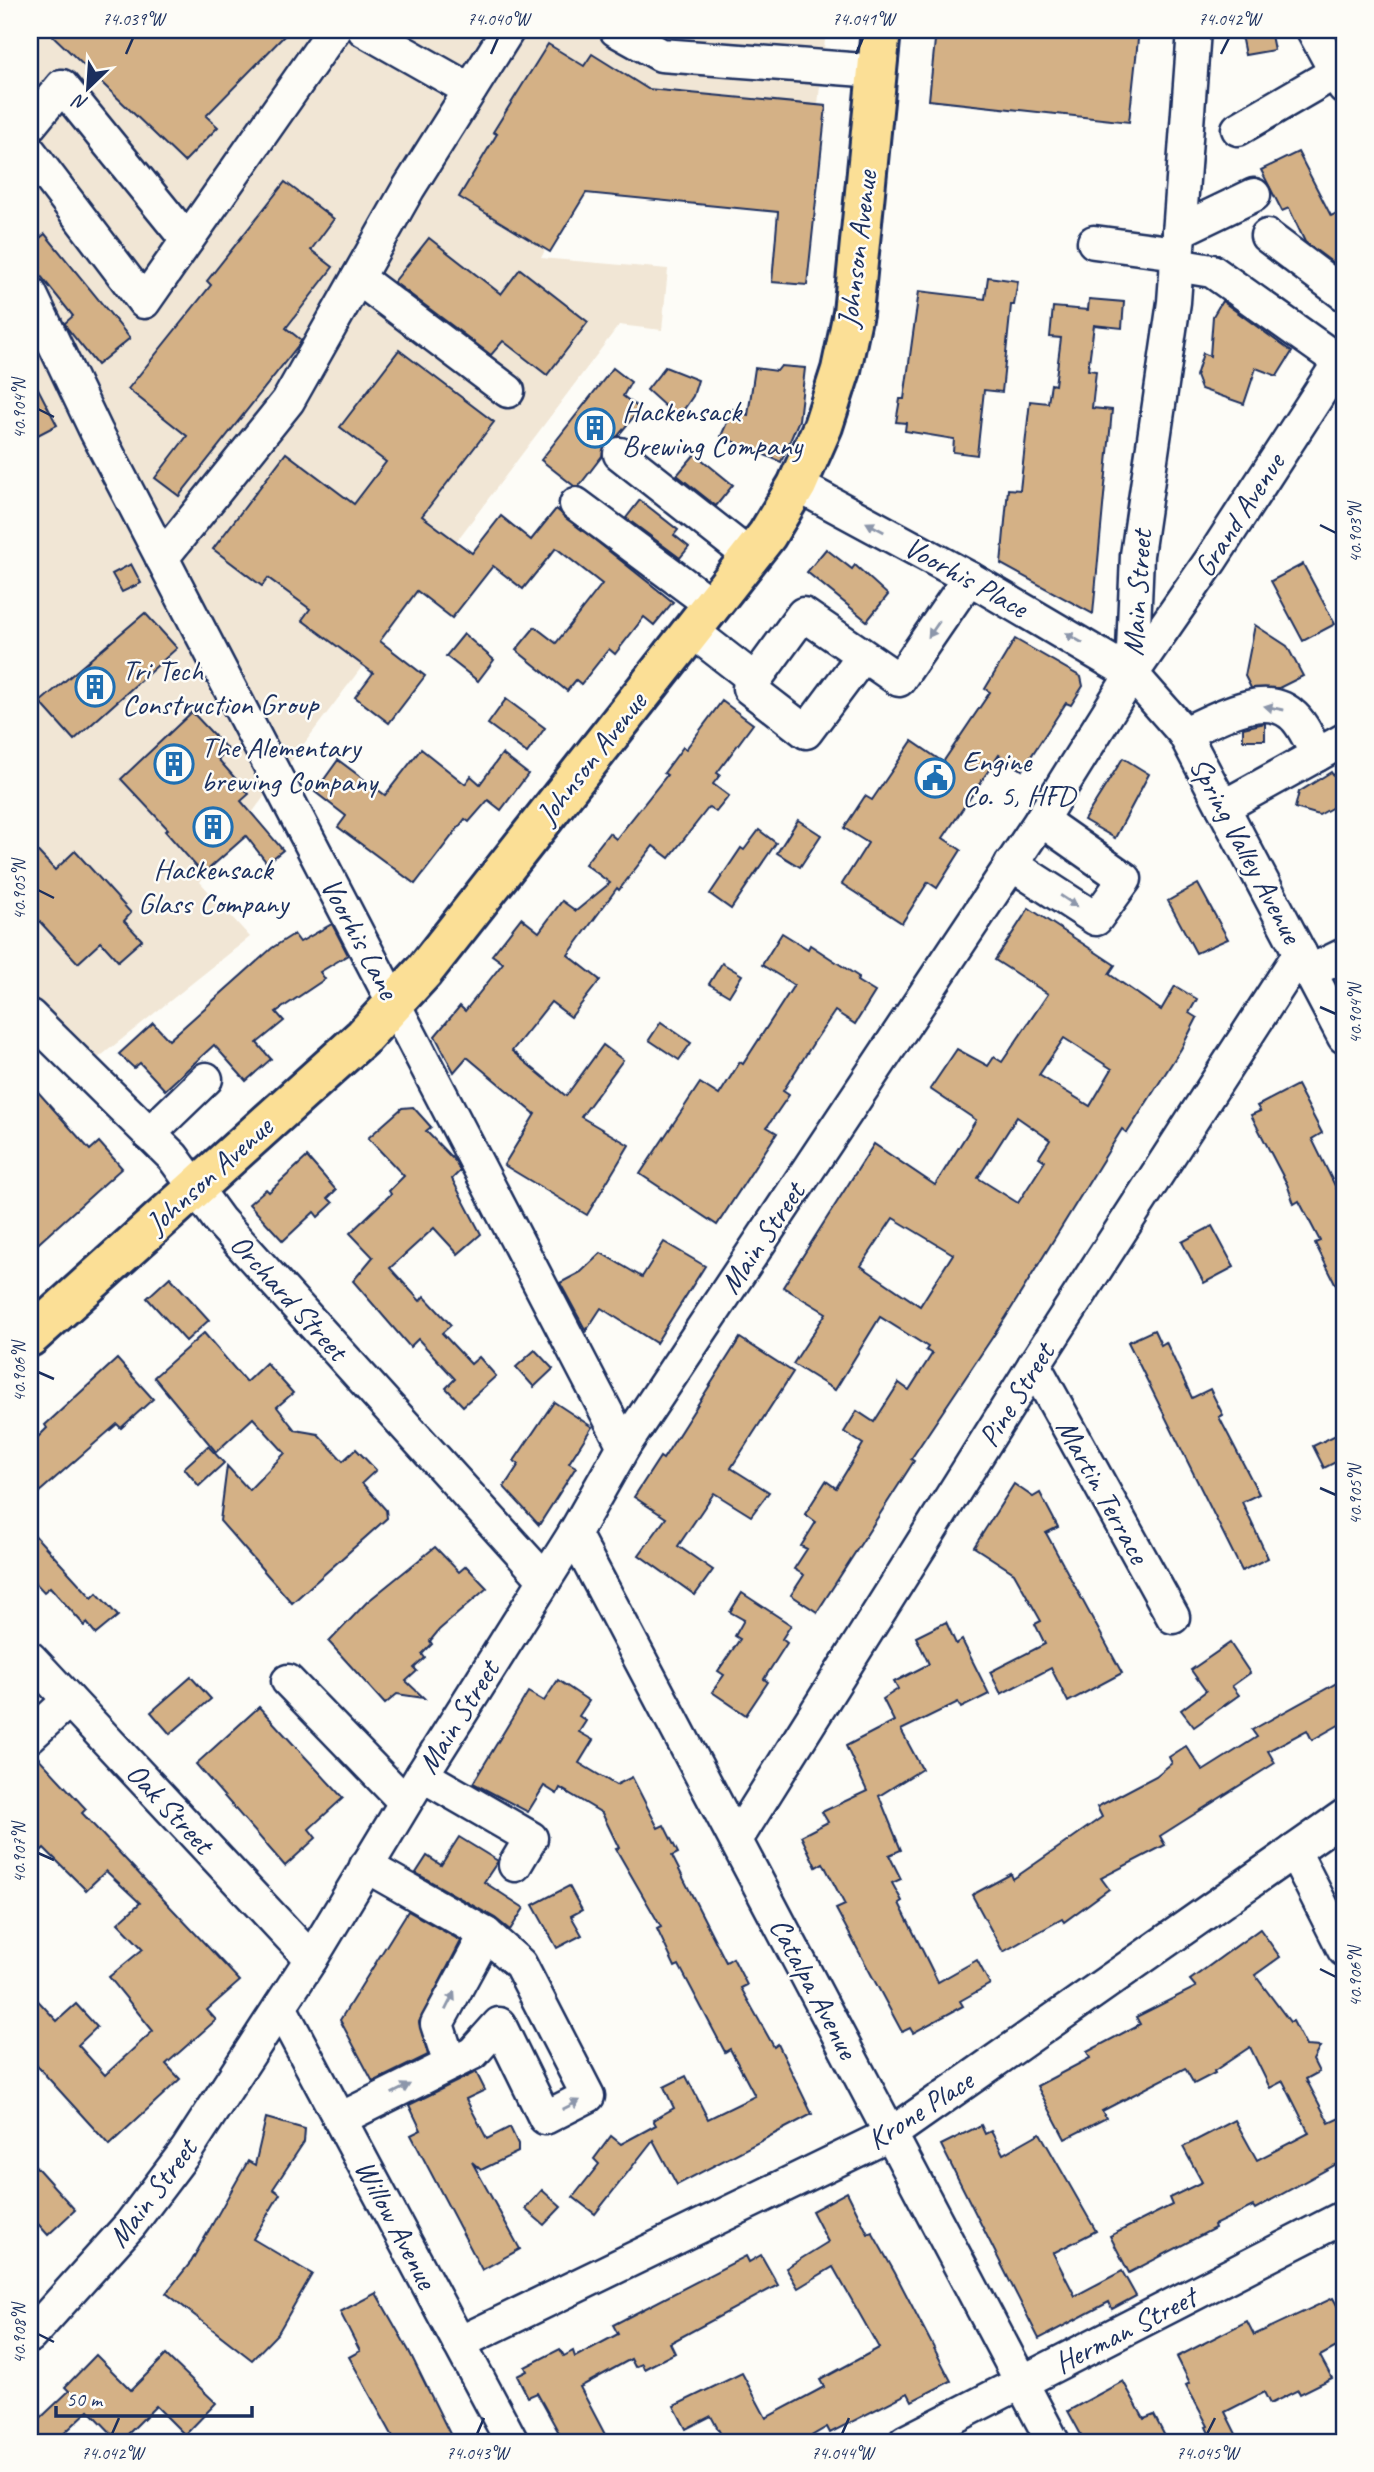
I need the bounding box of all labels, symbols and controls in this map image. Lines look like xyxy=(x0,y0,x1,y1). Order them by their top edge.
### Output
text: 74.039°W xyxy=(102,8,167,30)
text: 74.040°W xyxy=(467,8,532,30)
text: 74.041°W xyxy=(832,8,897,30)
text: 74.042°W xyxy=(1198,8,1263,30)
north arrow xyxy=(52,52,122,122)
text: N xyxy=(68,88,92,116)
street label: Johnson Avenue xyxy=(828,166,886,331)
text: 40.904°N xyxy=(8,376,30,439)
place label: Hackensack Brewing Company xyxy=(622,392,804,464)
building icon: Hackensack Brewing Company xyxy=(574,407,616,449)
street label: Grand Avenue xyxy=(1185,444,1294,584)
text: 40.903°N xyxy=(1344,500,1366,563)
one-way arrow xyxy=(865,521,885,533)
street label: Main Street xyxy=(1114,526,1161,657)
street label: Voorhis Place xyxy=(898,528,1036,627)
one-way arrow xyxy=(927,620,941,638)
one-way arrow xyxy=(1064,632,1083,644)
place label: Tri Tech Construction Group xyxy=(122,651,320,723)
building icon: Tri Tech Construction Group xyxy=(74,666,116,708)
street label: Johnson Avenue xyxy=(526,682,656,833)
one-way arrow xyxy=(1263,702,1285,713)
place label: The Alementary brewing Company xyxy=(201,728,380,800)
place label: Engine Co. 5, HFD xyxy=(962,742,1078,814)
building icon: The Alementary brewing Company xyxy=(153,743,195,785)
street label: Spring Valley Avenue xyxy=(1181,750,1312,952)
public building icon: Engine Co. 5, HFD xyxy=(914,757,956,799)
building icon: Hackensack Glass Company xyxy=(192,806,234,848)
place label: Hackensack Glass Company xyxy=(138,850,291,922)
text: 40.905°N xyxy=(8,857,30,920)
street label: Voorhis Lane xyxy=(312,871,409,1007)
one-way arrow xyxy=(1059,895,1079,908)
text: 40.904°N xyxy=(1344,981,1366,1044)
street label: Johnson Avenue xyxy=(136,1107,282,1243)
street label: Main Street xyxy=(711,1173,815,1301)
street label: Orchard Street xyxy=(222,1226,358,1371)
street label: Pine Street xyxy=(969,1334,1064,1454)
text: 40.906°N xyxy=(8,1339,30,1402)
street label: Martin Terrace xyxy=(1048,1412,1159,1572)
text: 40.905°N xyxy=(1344,1462,1366,1525)
street label: Main Street xyxy=(409,1651,509,1780)
street label: Oak Street xyxy=(118,1754,224,1864)
text: 40.907°N xyxy=(8,1820,30,1883)
street label: Catalpa Avenue xyxy=(761,1911,868,2067)
text: 40.906°N xyxy=(1344,1944,1366,2007)
one-way arrow xyxy=(444,1991,455,2011)
street label: Krone Place xyxy=(860,2060,982,2158)
one-way arrow xyxy=(391,2083,411,2094)
one-way arrow xyxy=(561,2099,581,2111)
street label: Main Street xyxy=(99,2129,207,2255)
street label: Willow Avenue xyxy=(346,2153,447,2297)
street label: Herman Street xyxy=(1048,2276,1206,2382)
text: 40.908°N xyxy=(8,2301,30,2364)
scale bar xyxy=(56,2374,252,2418)
text: 50 m xyxy=(66,2386,104,2412)
text: 74.042°W xyxy=(81,2442,146,2464)
text: 74.043°W xyxy=(446,2442,511,2464)
text: 74.044°W xyxy=(811,2442,876,2464)
text: 74.045°W xyxy=(1176,2442,1241,2464)

